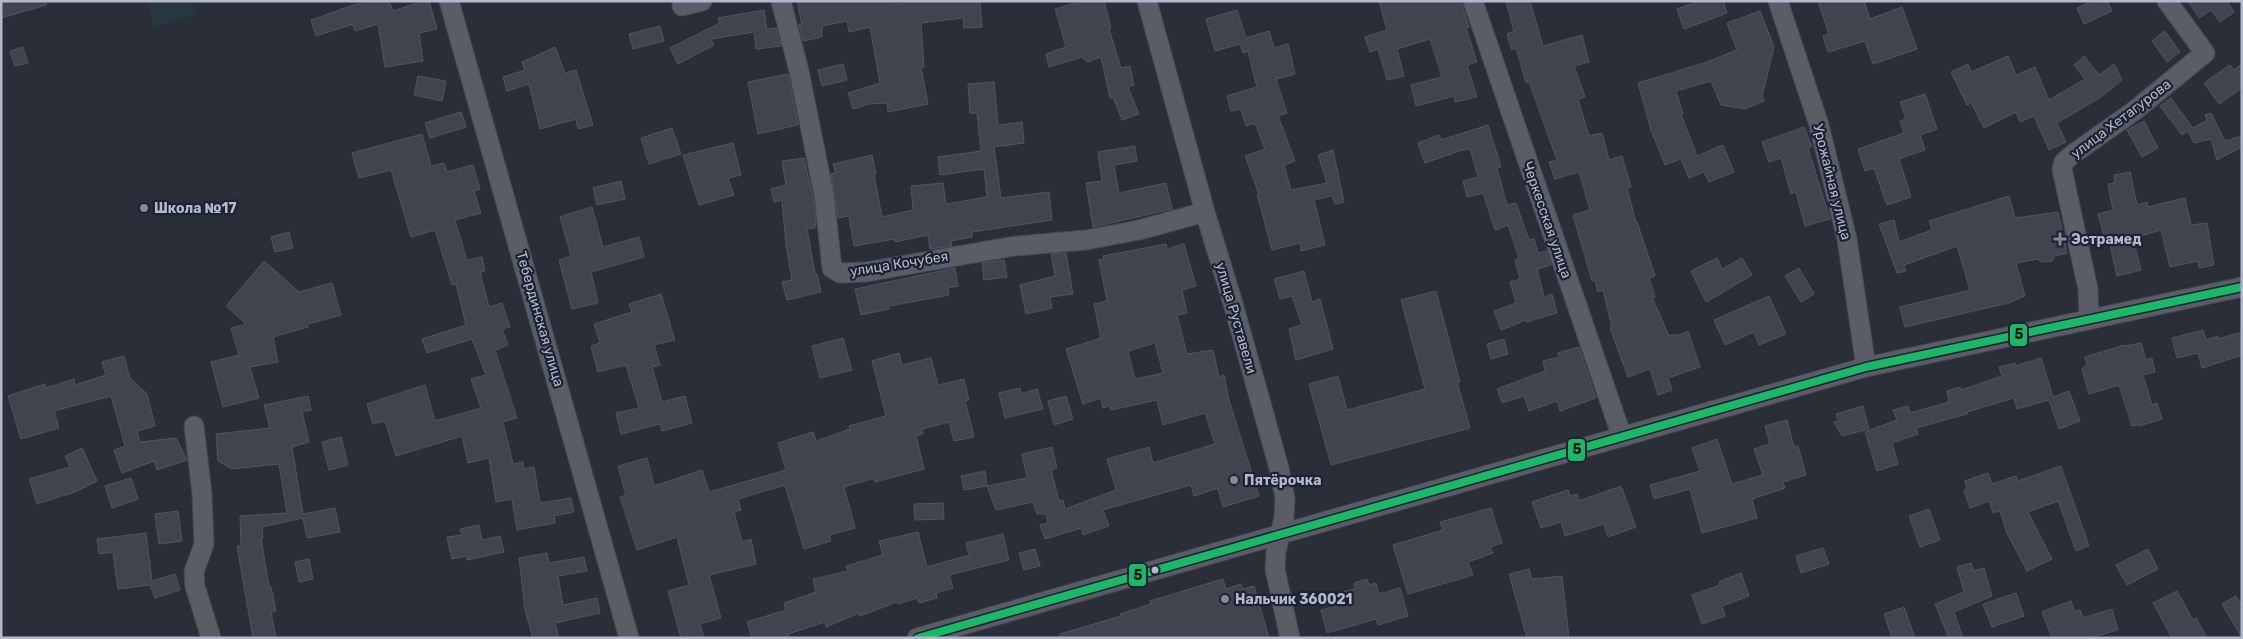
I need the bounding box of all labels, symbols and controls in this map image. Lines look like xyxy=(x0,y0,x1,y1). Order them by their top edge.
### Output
street label: улица Хетагурова xyxy=(2068,76,2174,162)
street label: Урожайная улица xyxy=(1809,122,1855,242)
street label: Черкесская улица xyxy=(1519,159,1575,281)
place label: Школа №17 xyxy=(154,200,237,217)
marker: Школа №17 xyxy=(138,202,150,214)
place label: Эстрамед xyxy=(2071,231,2141,248)
marker: Эстрамед xyxy=(2053,232,2067,246)
street label: улица Кочубея xyxy=(849,248,949,280)
street label: Тебердинская улица xyxy=(513,249,567,389)
street label: улица Руставели xyxy=(1212,260,1260,376)
line badge: 5 xyxy=(2009,323,2028,347)
text: 5 xyxy=(2014,326,2024,343)
line badge: 5 xyxy=(1567,438,1586,462)
text: 5 xyxy=(1572,441,1582,458)
place label: Пятёрочка xyxy=(1244,472,1321,489)
marker: Пятёрочка xyxy=(1228,474,1240,486)
line badge: 5 xyxy=(1128,563,1147,587)
unlabelled marker xyxy=(1150,565,1160,575)
text: 5 xyxy=(1133,567,1143,584)
place label: Нальчик 360021 xyxy=(1235,591,1353,608)
marker: Нальчик 360021 xyxy=(1219,593,1231,605)

